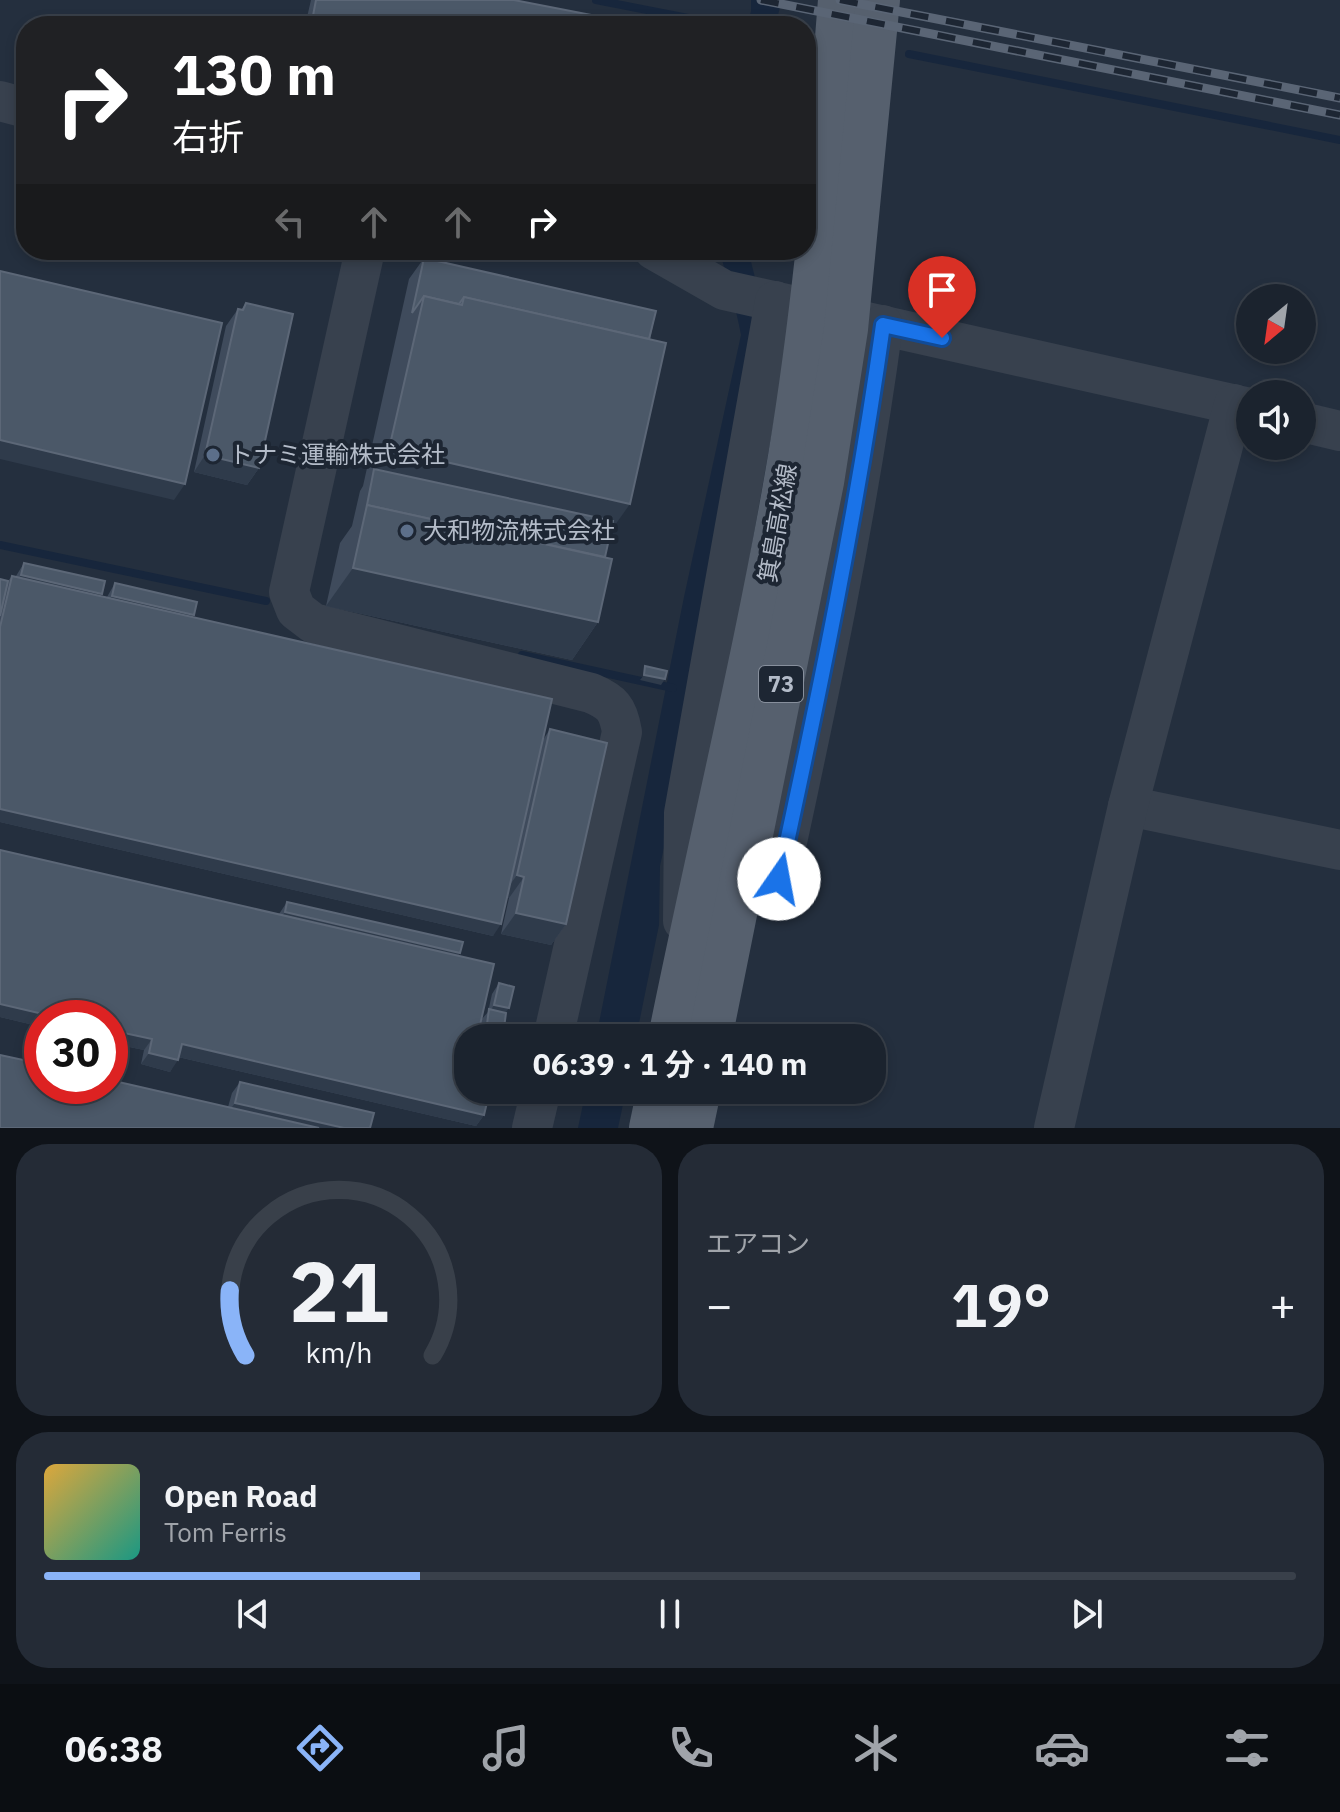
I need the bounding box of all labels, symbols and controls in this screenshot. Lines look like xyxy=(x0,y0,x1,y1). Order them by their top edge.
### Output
text: 130 m xyxy=(172,38,336,110)
icon: right xyxy=(40,48,144,152)
text: 右折 xyxy=(172,113,244,160)
icon: left xyxy=(268,200,312,244)
icon: ahead xyxy=(352,200,396,244)
icon: ahead xyxy=(436,200,480,244)
icon: right xyxy=(520,200,564,244)
pin xyxy=(908,256,976,338)
icon: arrive xyxy=(920,268,964,312)
north arrow xyxy=(1236,284,1316,364)
map controls xyxy=(1236,284,1316,460)
button: sound xyxy=(1236,380,1316,460)
place label: トナミ運輸株式会社 xyxy=(229,438,445,470)
marker: トナミ運輸株式会社 xyxy=(204,446,222,464)
street label: 箕島高松線 xyxy=(751,461,803,585)
place label: 大和物流株式会社 xyxy=(423,514,615,546)
marker: 大和物流株式会社 xyxy=(398,522,416,540)
road number: 73 xyxy=(759,666,803,702)
position arrow xyxy=(737,837,821,921)
speed limit sign: 30 xyxy=(24,1000,128,1104)
text: 06:39 · 1 分 · 140 m xyxy=(533,1044,807,1083)
text: エアコン xyxy=(706,1226,810,1260)
text: 21 xyxy=(289,1237,389,1345)
text: 19° xyxy=(951,1265,1051,1344)
text: − xyxy=(706,1276,732,1333)
text: + xyxy=(1270,1276,1296,1333)
text: km/h xyxy=(305,1334,373,1371)
text: Open Road xyxy=(164,1476,317,1515)
text: Tom Ferris xyxy=(164,1515,287,1549)
icon: previous xyxy=(231,1592,275,1636)
icon: pause xyxy=(648,1592,692,1636)
icon: next xyxy=(1065,1592,1109,1636)
icon: directions xyxy=(292,1720,348,1776)
icon: music xyxy=(478,1720,534,1776)
icon: phone xyxy=(663,1720,719,1776)
icon: climate xyxy=(848,1720,904,1776)
icon: car xyxy=(1034,1720,1090,1776)
icon: filters xyxy=(1219,1720,1275,1776)
text: 06:38 xyxy=(65,1725,163,1772)

